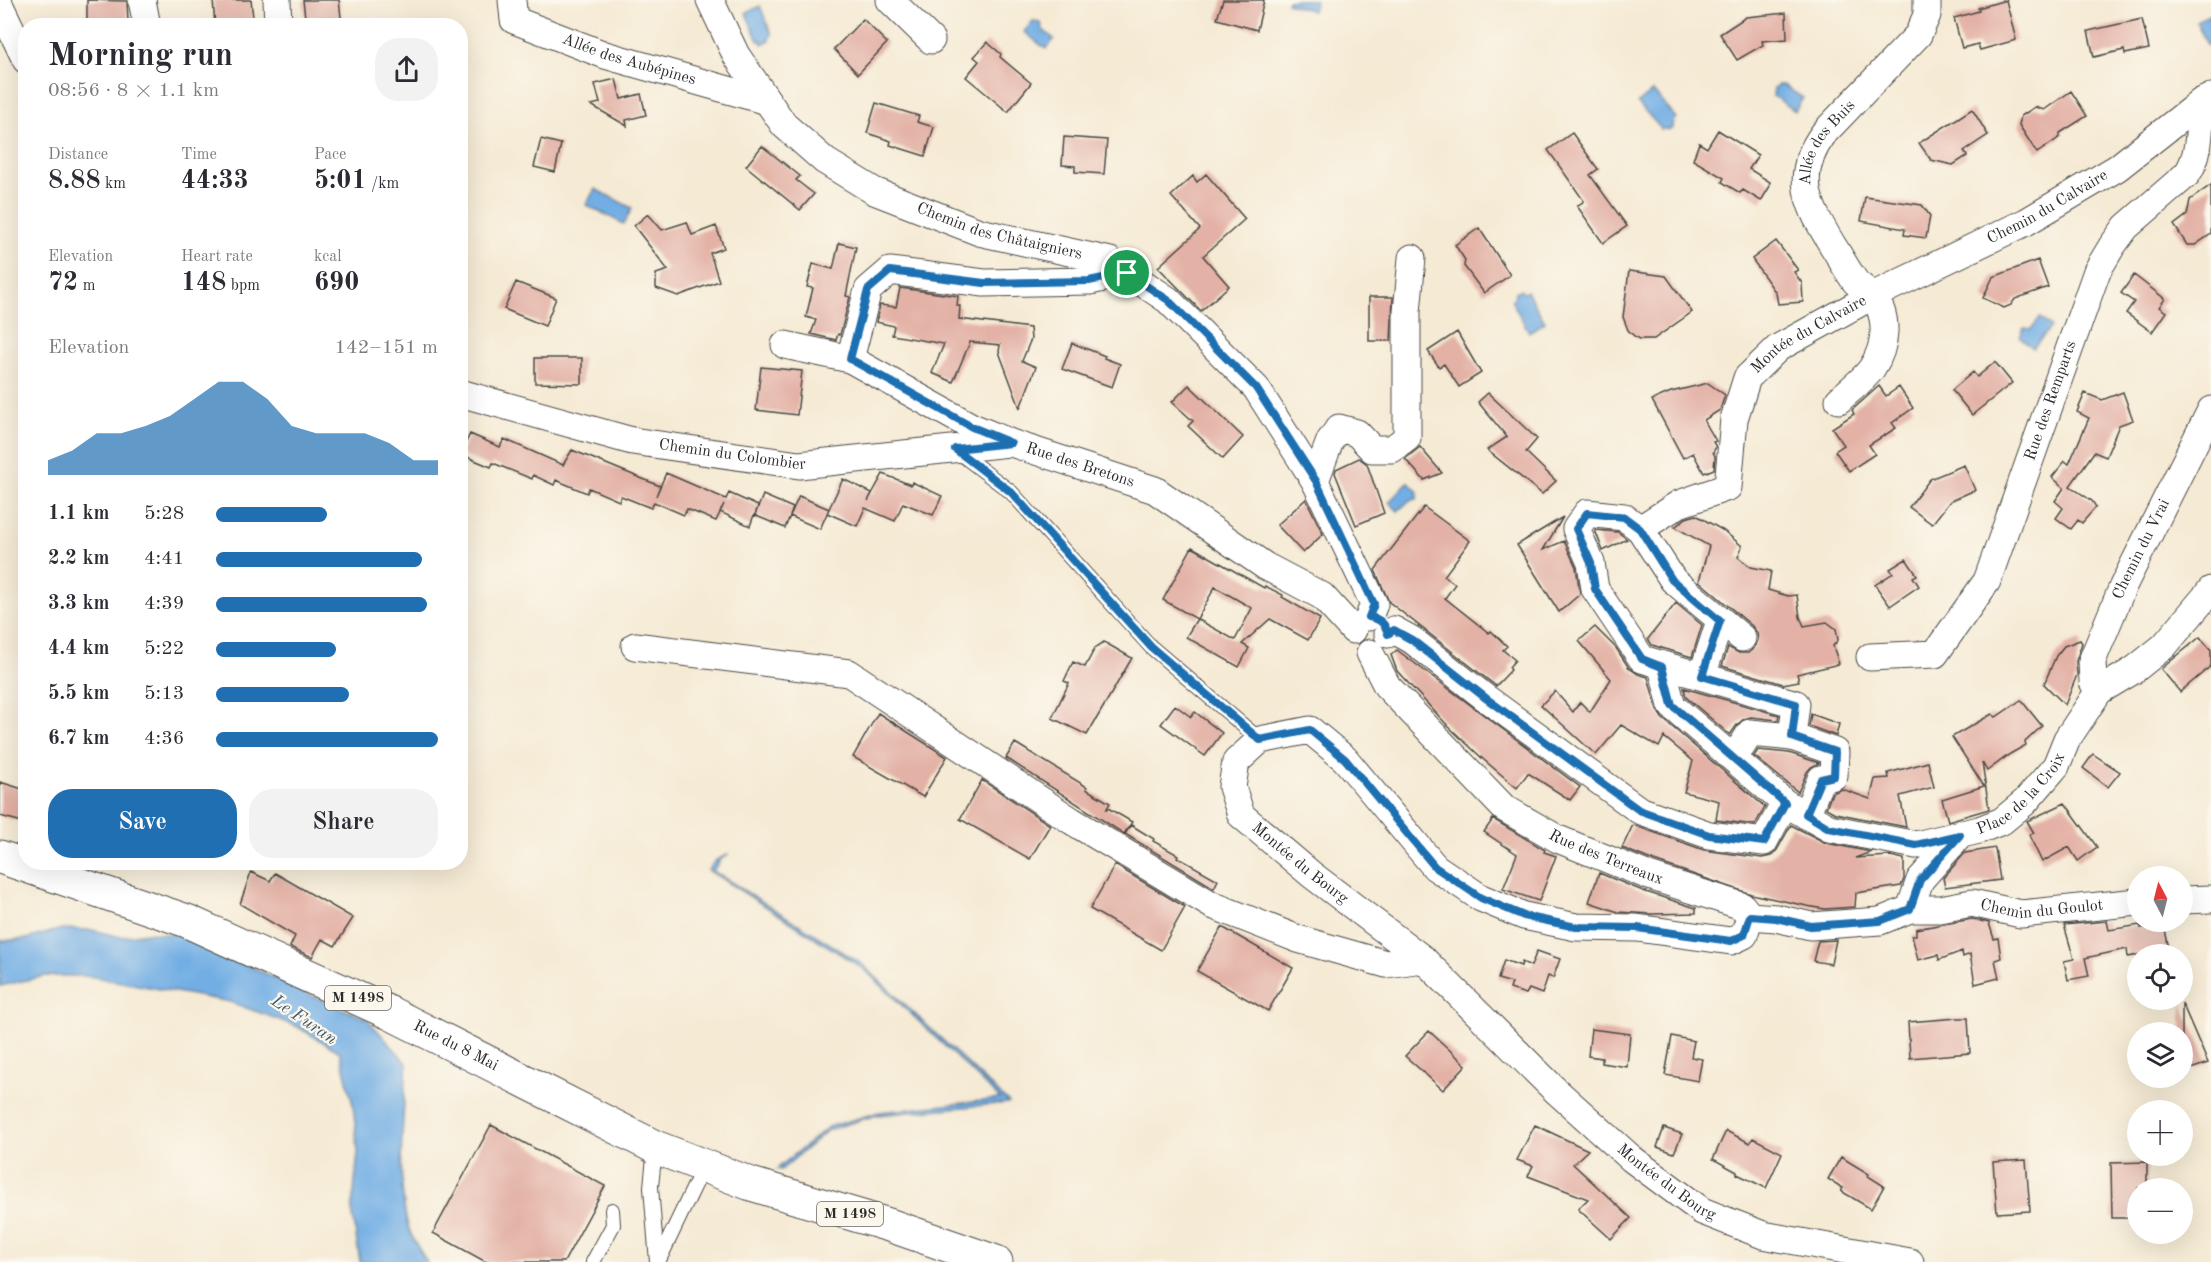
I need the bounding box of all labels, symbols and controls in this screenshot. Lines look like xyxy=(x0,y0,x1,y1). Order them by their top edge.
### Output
street label: Allée des Aubépines xyxy=(560,31,698,88)
button: share xyxy=(375,38,438,101)
text: Morning run xyxy=(48,40,233,73)
text: 08:56 · 8 × 1.1 km xyxy=(48,81,219,101)
street label: Allée des Buis xyxy=(1798,97,1859,186)
text: Distance xyxy=(48,147,108,163)
text: Time xyxy=(181,147,217,163)
text: Pace xyxy=(314,147,346,163)
street label: Chemin du Calvaire xyxy=(1985,167,2111,247)
text: 8.88 xyxy=(48,168,101,194)
text: 44:33 xyxy=(181,168,249,194)
text: 5:01 xyxy=(314,168,367,194)
text: km xyxy=(101,176,126,192)
text: /km xyxy=(367,176,399,192)
street label: Chemin des Châtaigniers xyxy=(914,200,1084,263)
pin xyxy=(1101,247,1152,298)
text: Elevation xyxy=(48,249,113,265)
text: Heart rate xyxy=(181,249,253,265)
text: kcal xyxy=(314,249,342,265)
icon: arrive xyxy=(1110,256,1143,289)
text: 72 xyxy=(48,270,78,296)
text: 148 xyxy=(181,270,226,296)
text: 690 xyxy=(314,270,359,296)
text: m xyxy=(78,278,95,294)
text: bpm xyxy=(226,278,260,294)
street label: Montée du Calvaire xyxy=(1748,293,1869,377)
text: Elevation xyxy=(48,338,129,358)
text: 142–151 m xyxy=(335,338,438,358)
street label: Rue des Remparts xyxy=(2022,339,2080,463)
street label: Chemin du Colombier xyxy=(658,437,807,473)
street label: Rue des Bretons xyxy=(1024,440,1136,491)
street label: Chemin du Vrai xyxy=(2110,497,2173,602)
text: 1.1 km xyxy=(48,504,110,524)
text: 5:28 xyxy=(144,504,184,524)
text: 2.2 km xyxy=(48,549,110,569)
text: 4:41 xyxy=(144,549,184,569)
text: 3.3 km xyxy=(48,594,110,614)
text: 4:39 xyxy=(144,594,184,614)
text: 4.4 km xyxy=(48,639,110,659)
text: 5:22 xyxy=(144,639,184,659)
text: 5.5 km xyxy=(48,684,110,704)
text: 5:13 xyxy=(144,684,184,704)
text: 6.7 km xyxy=(48,729,110,749)
text: 4:36 xyxy=(144,729,184,749)
street label: Place de la Croix xyxy=(1975,751,2068,838)
button: Save xyxy=(48,789,237,858)
button: Share xyxy=(249,789,438,858)
street label: Montée du Bourg xyxy=(1249,820,1351,907)
street label: Rue des Terreaux xyxy=(1546,827,1665,888)
north arrow xyxy=(2127,866,2193,932)
map controls xyxy=(2127,866,2193,1244)
street label: Chemin du Goulot xyxy=(1979,897,2104,922)
button: locate xyxy=(2127,944,2193,1010)
road number: M 1498 xyxy=(325,986,391,1010)
water label: Le Furan xyxy=(267,991,340,1048)
street label: Rue du 8 Mai xyxy=(411,1018,501,1074)
button: layers xyxy=(2127,1022,2193,1088)
button: + xyxy=(2127,1100,2193,1166)
street label: Montée du Bourg xyxy=(1613,1141,1718,1224)
button: − xyxy=(2127,1178,2193,1244)
road number: M 1498 xyxy=(817,1202,883,1226)

